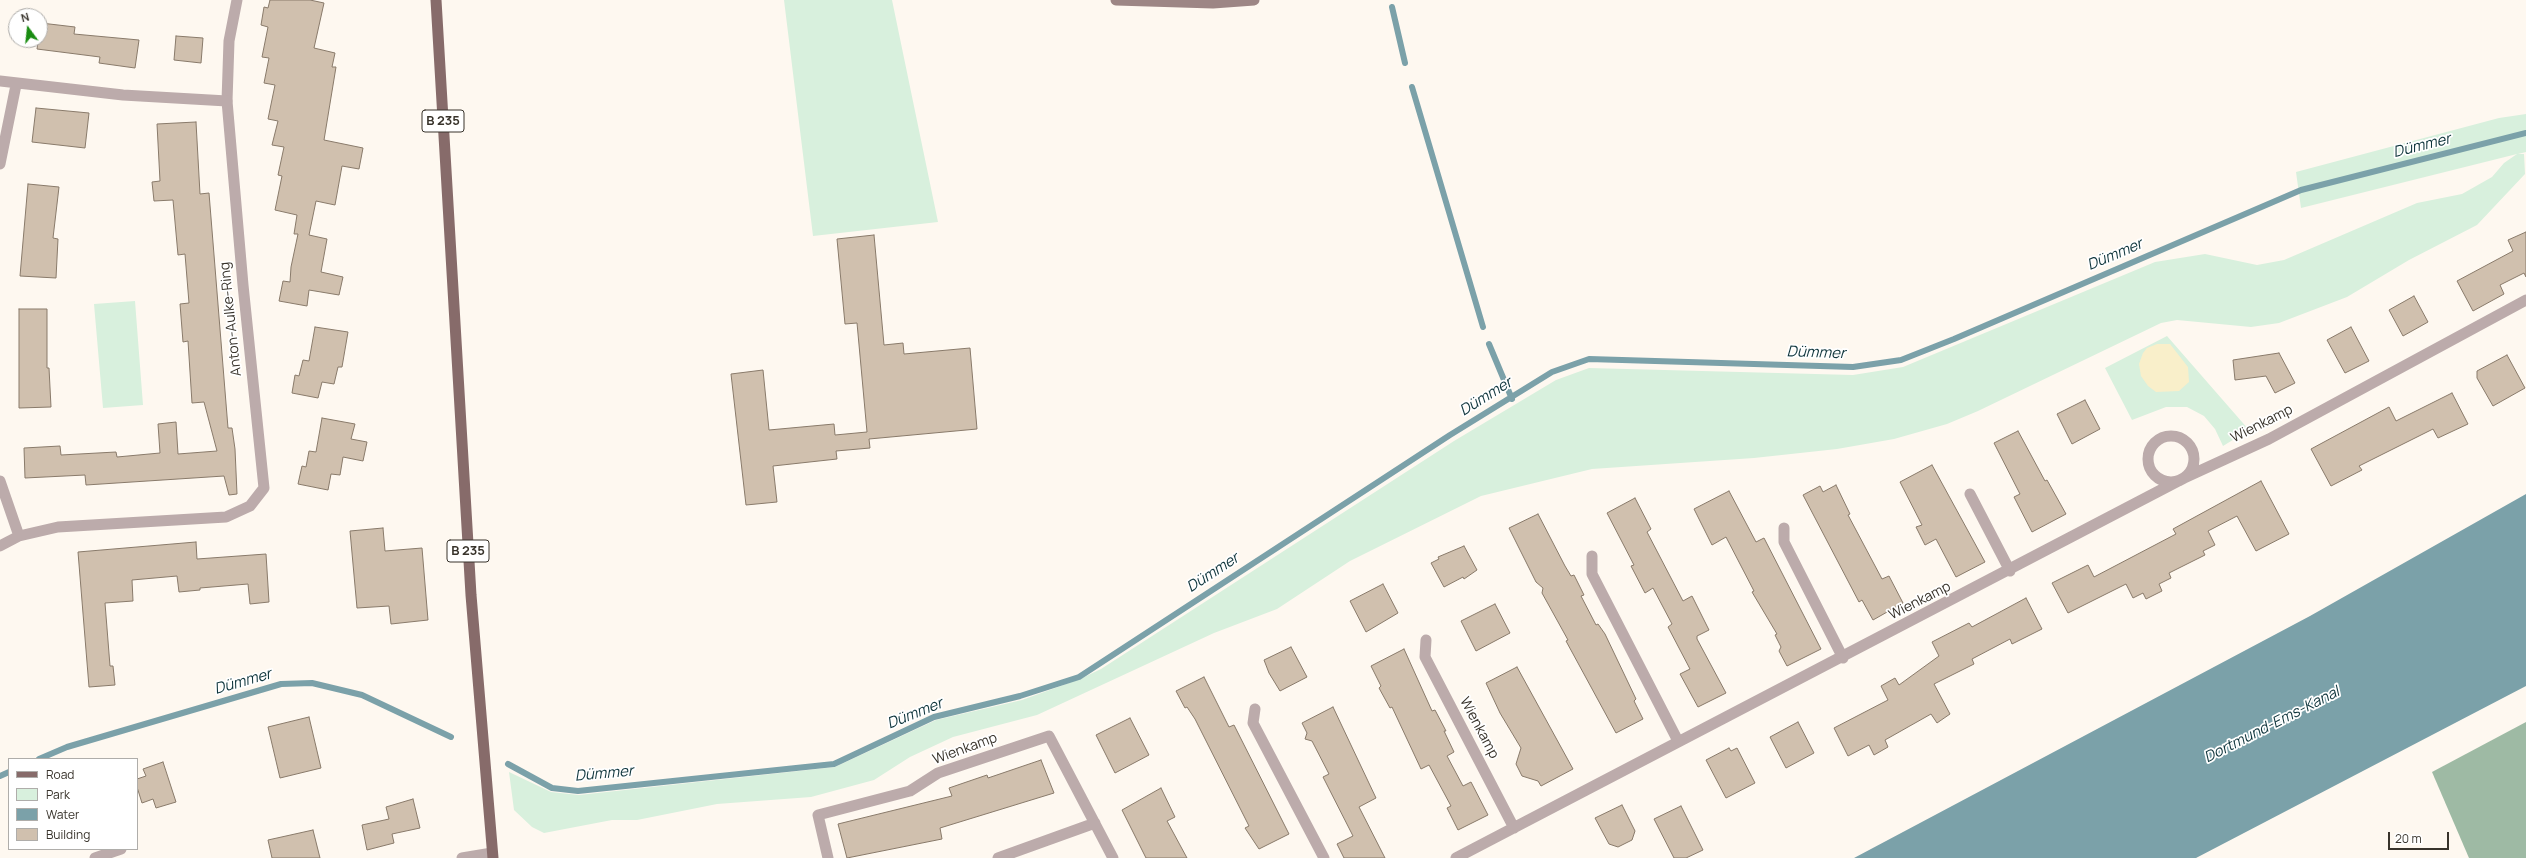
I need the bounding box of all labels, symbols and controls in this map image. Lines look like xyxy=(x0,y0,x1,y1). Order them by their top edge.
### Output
north arrow xyxy=(8,8,48,48)
text: N xyxy=(19,9,31,25)
road number: B 235 xyxy=(422,110,464,132)
water label: Dümmer xyxy=(2391,130,2453,162)
water label: Dümmer xyxy=(2085,235,2145,275)
street label: Anton-Aulke-Ring xyxy=(217,261,245,377)
water label: Dümmer xyxy=(1786,343,1846,363)
water label: Dümmer xyxy=(1456,374,1516,420)
street label: Wienkamp xyxy=(2228,401,2296,447)
road number: B 235 xyxy=(447,540,489,562)
water label: Dümmer xyxy=(1184,550,1242,596)
street label: Wienkamp xyxy=(1886,578,1954,624)
water label: Dümmer xyxy=(212,665,274,699)
water label: Dortmund-Ems-Kanal xyxy=(2201,683,2343,767)
street label: Wienkamp xyxy=(1456,694,1502,762)
water label: Dümmer xyxy=(884,695,946,733)
street label: Wienkamp xyxy=(931,730,999,768)
legend xyxy=(8,758,138,850)
water label: Dümmer xyxy=(574,762,634,786)
text: Road xyxy=(46,766,74,783)
text: Park xyxy=(46,786,70,803)
text: Water xyxy=(46,806,79,823)
scale bar xyxy=(2390,824,2451,850)
text: Building xyxy=(46,826,90,843)
text: 20 m xyxy=(2395,830,2422,847)

